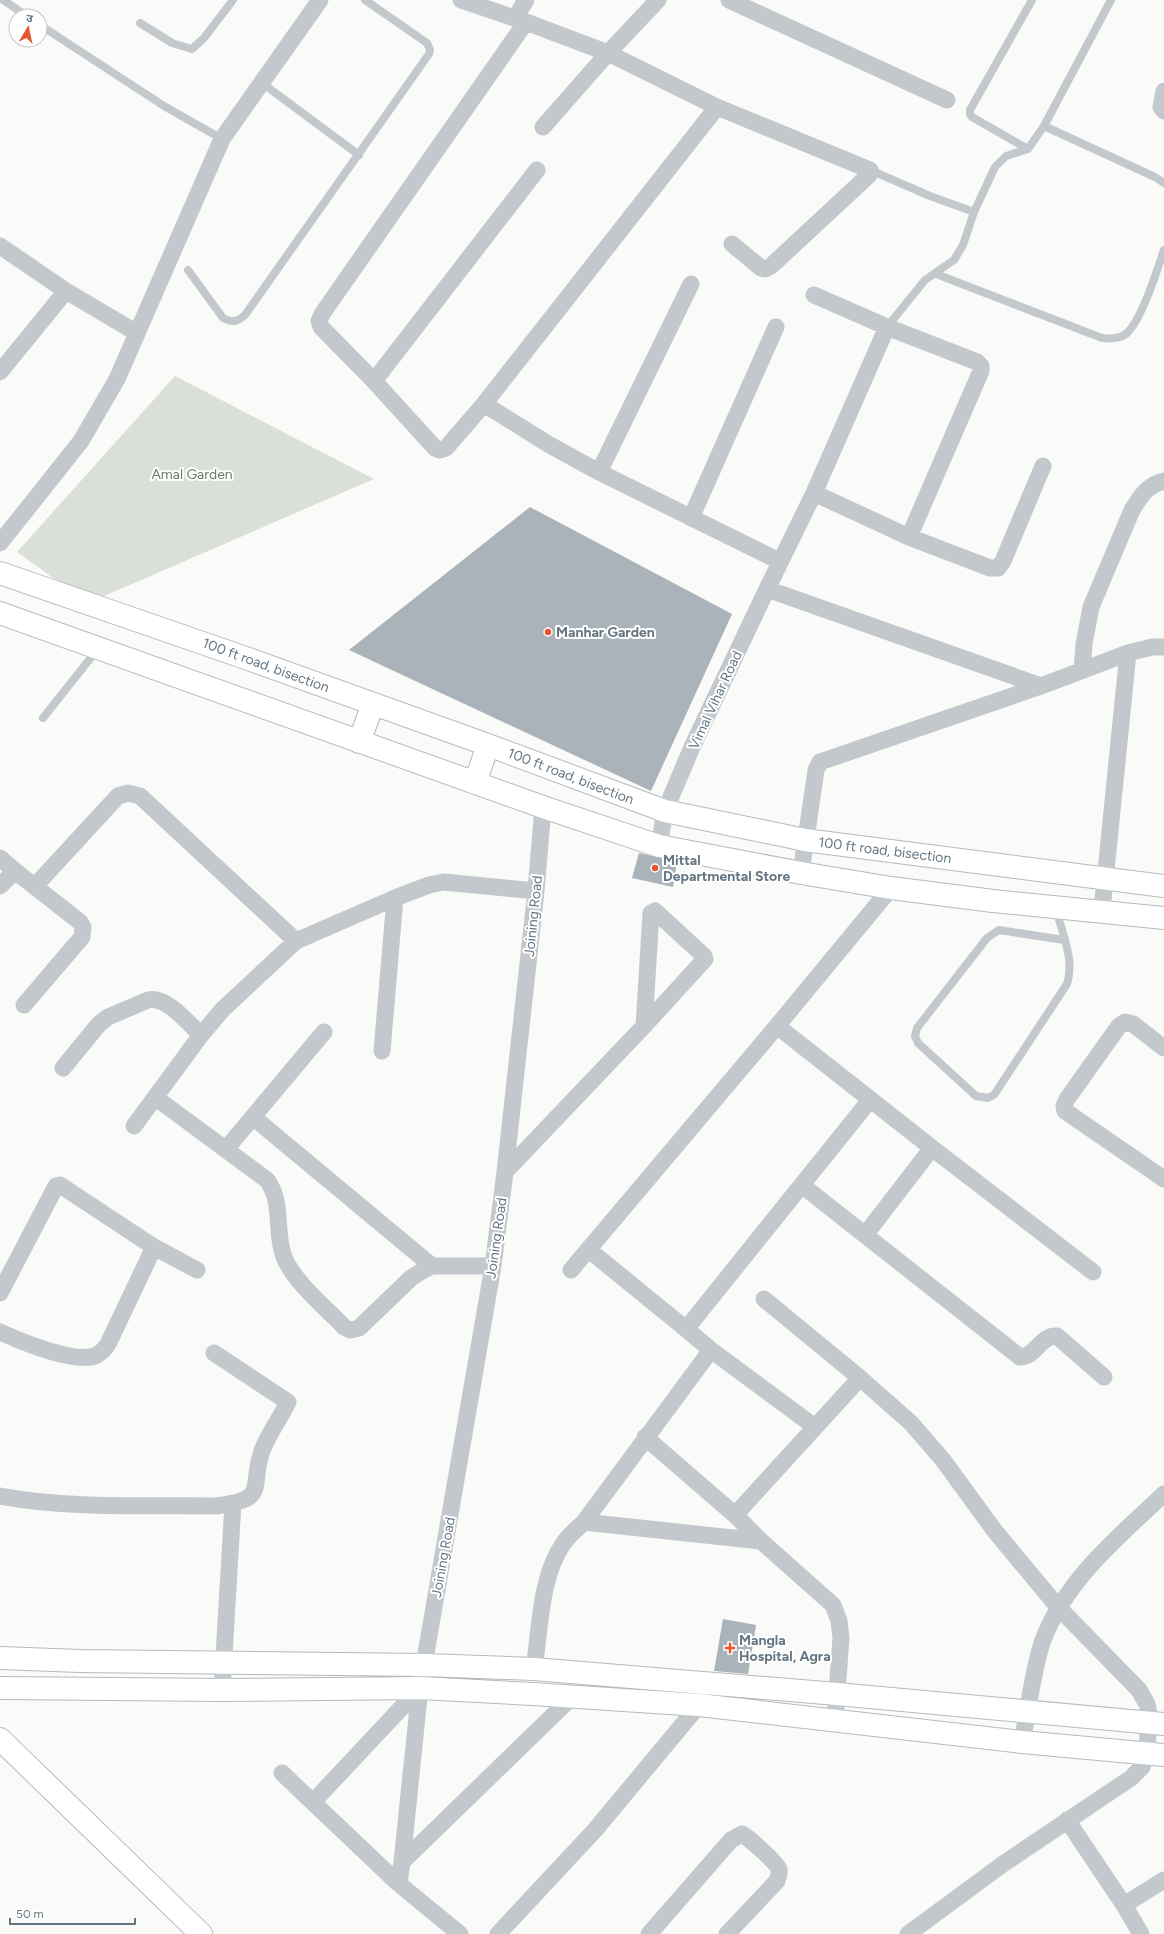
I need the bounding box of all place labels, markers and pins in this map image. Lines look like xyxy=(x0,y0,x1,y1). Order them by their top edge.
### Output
place label: Manhar Garden xyxy=(556,624,655,641)
marker: Manhar Garden xyxy=(543,627,553,637)
place label: Mittal Departmental Store xyxy=(663,852,790,885)
marker: Mittal Departmental Store xyxy=(650,863,660,873)
place label: Mangla Hospital, Agra xyxy=(739,1632,831,1665)
marker: Mangla Hospital, Agra xyxy=(724,1642,736,1654)

